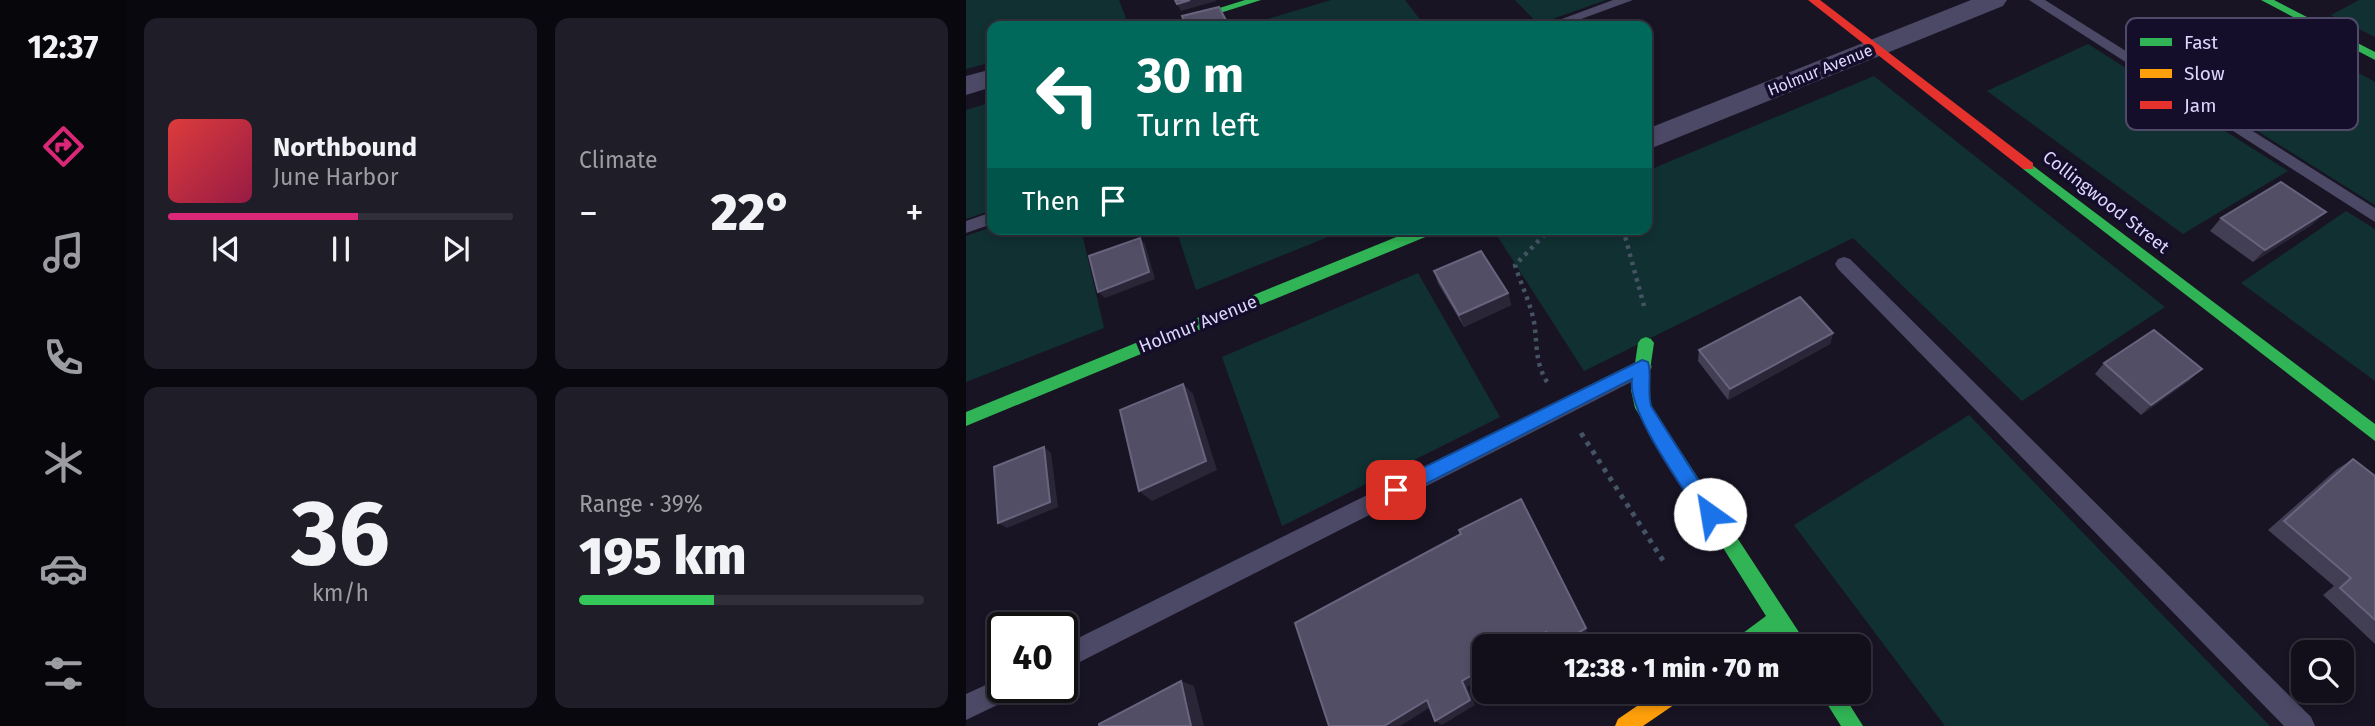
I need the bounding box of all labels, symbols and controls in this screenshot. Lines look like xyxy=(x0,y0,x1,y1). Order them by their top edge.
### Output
legend xyxy=(2126,18,2358,130)
text: 12:37 xyxy=(27,28,99,66)
text: Fast xyxy=(2184,31,2218,54)
street label: Holmur Avenue xyxy=(1765,40,1875,100)
text: 30 m xyxy=(1137,46,1244,105)
icon: left xyxy=(1022,49,1113,140)
text: Slow xyxy=(2184,62,2225,85)
text: Jam xyxy=(2184,94,2216,117)
text: Turn left xyxy=(1137,106,1259,144)
icon: directions xyxy=(39,122,88,171)
text: Northbound xyxy=(273,132,417,163)
text: Climate xyxy=(579,146,658,174)
street label: Collingwood Street xyxy=(2039,146,2174,258)
text: June Harbor xyxy=(273,163,399,191)
text: 22° xyxy=(711,181,792,244)
icon: arrive xyxy=(1094,182,1132,220)
text: Then xyxy=(1022,186,1080,217)
text: − xyxy=(579,190,598,236)
text: + xyxy=(905,190,924,236)
icon: music xyxy=(39,228,88,277)
icon: previous xyxy=(207,230,245,268)
icon: pause xyxy=(322,230,360,268)
icon: next xyxy=(437,230,475,268)
street label: Holmur Avenue xyxy=(1136,290,1260,358)
icon: phone xyxy=(39,333,88,382)
icon: climate xyxy=(39,438,88,487)
pin xyxy=(1366,460,1426,520)
icon: arrive xyxy=(1377,471,1415,509)
position arrow xyxy=(1673,477,1747,551)
text: 36 xyxy=(291,479,390,588)
text: Range · 39% xyxy=(579,490,703,518)
text: 195 km xyxy=(579,525,747,588)
icon: car xyxy=(39,544,88,593)
text: km/h xyxy=(312,579,369,607)
speed limit sign: 40 xyxy=(987,612,1078,703)
map controls xyxy=(2291,640,2354,703)
button: search xyxy=(2291,640,2354,703)
icon: filters xyxy=(39,649,88,698)
text: 12:38 · 1 min · 70 m xyxy=(1564,653,1779,684)

